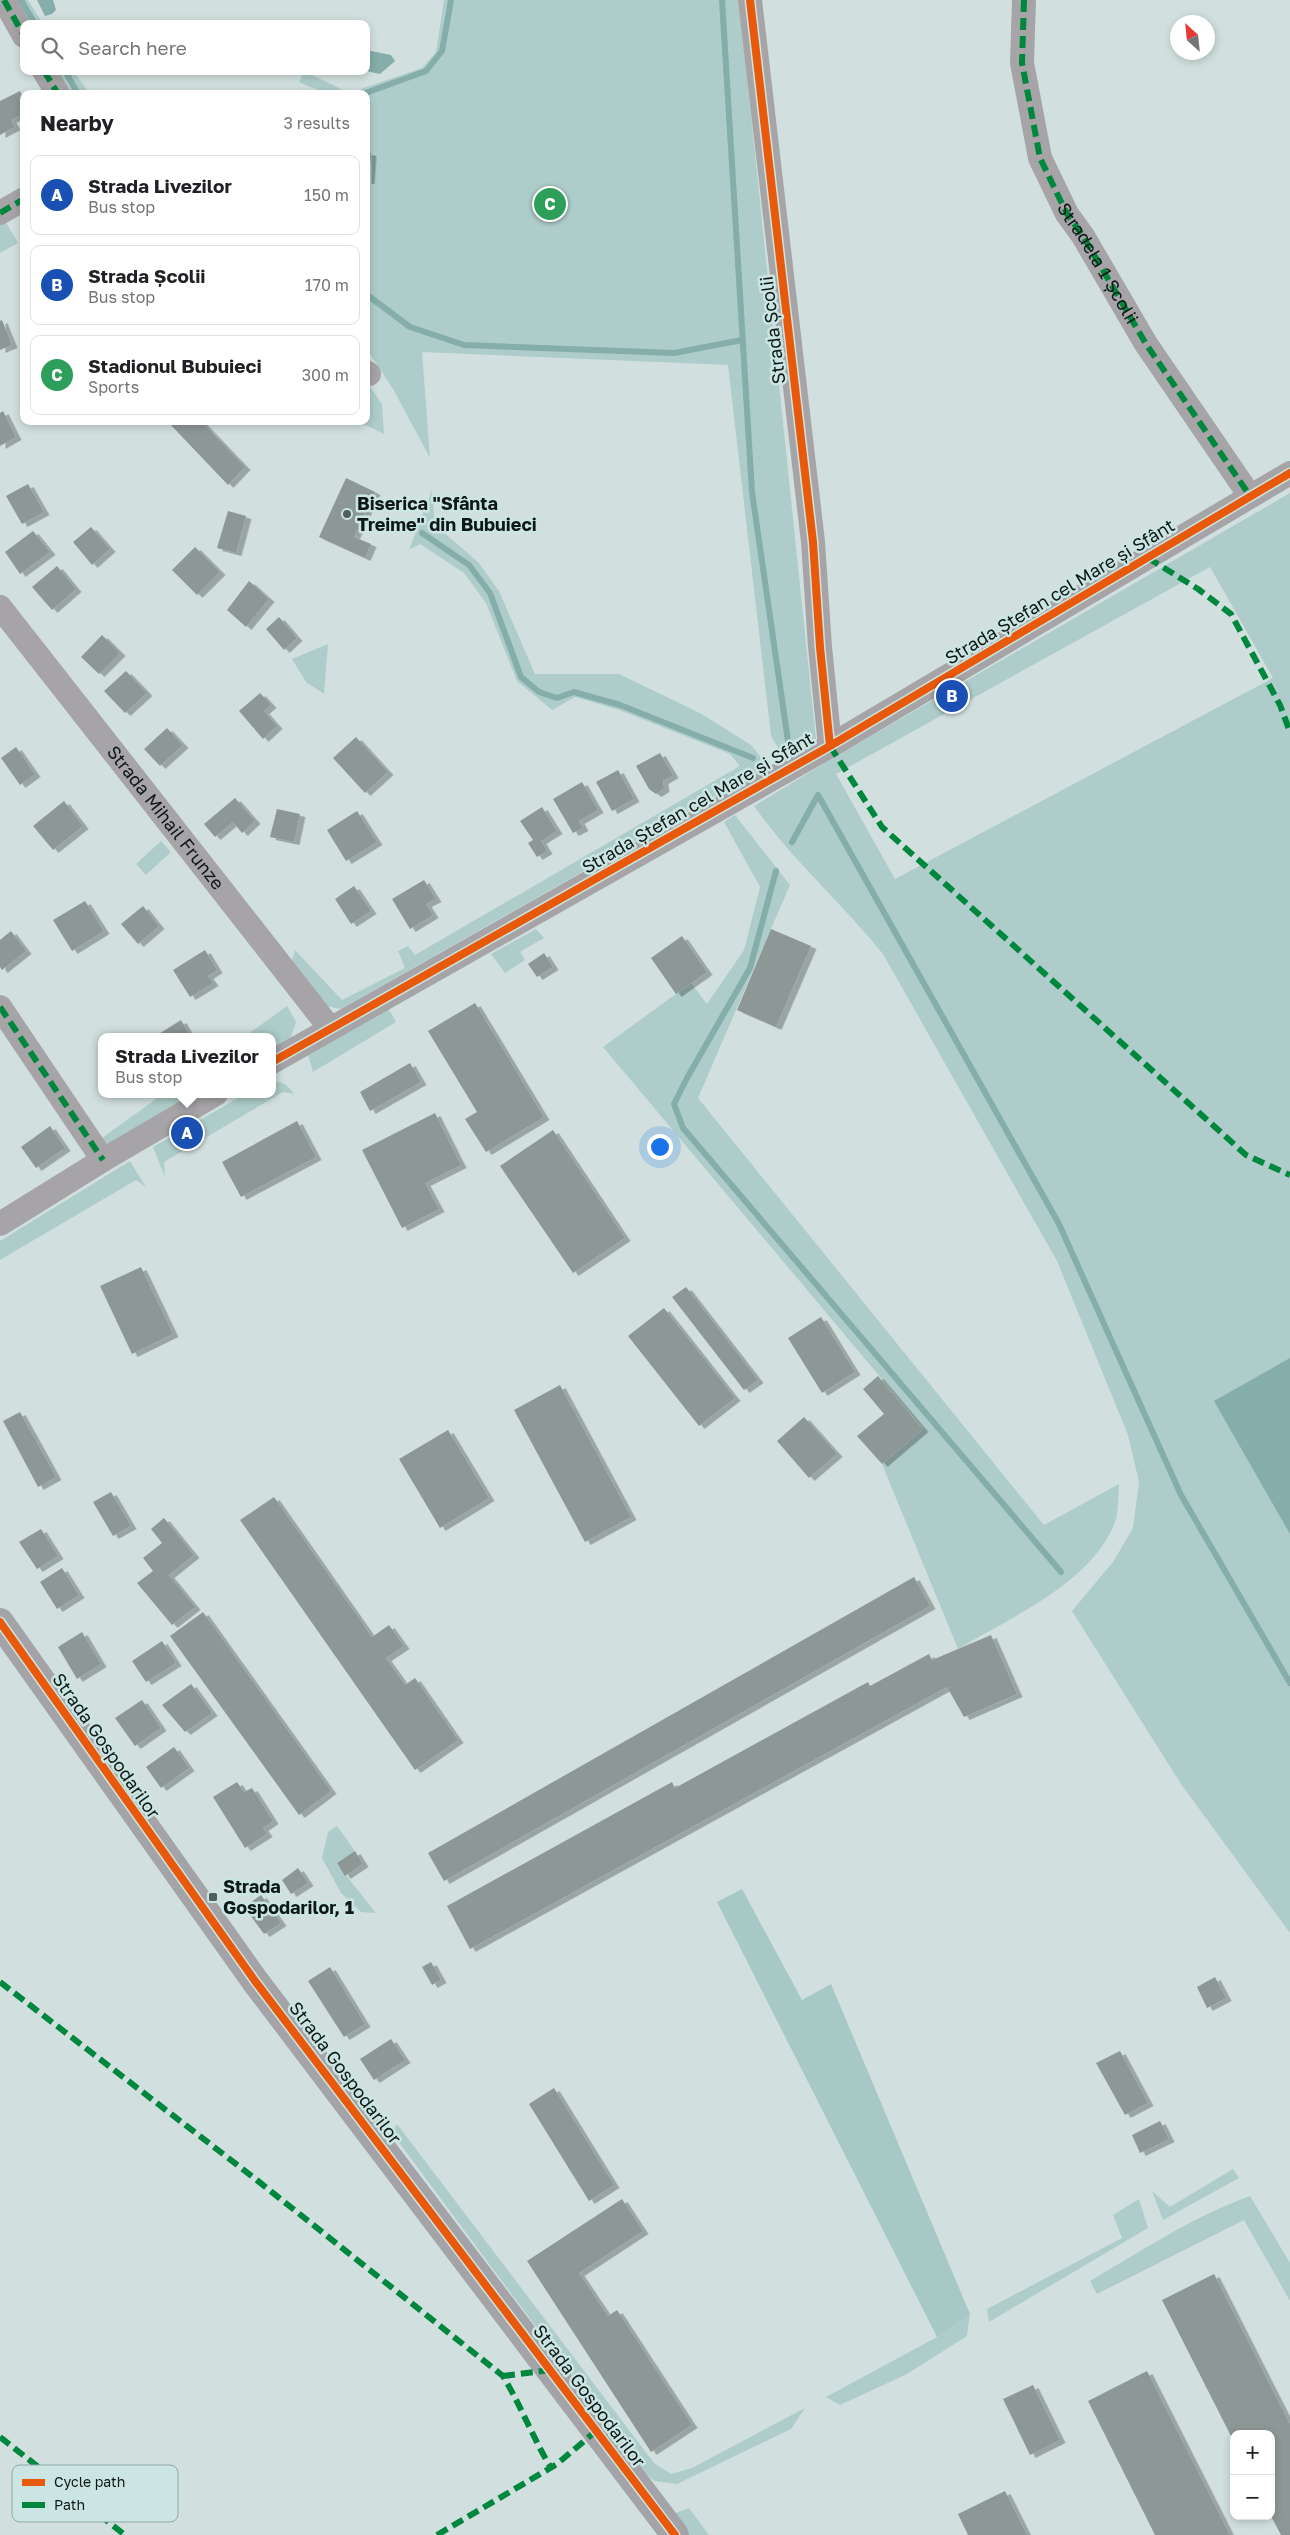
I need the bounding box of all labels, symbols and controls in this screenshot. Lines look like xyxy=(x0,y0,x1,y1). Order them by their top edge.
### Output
north arrow xyxy=(1170,15,1215,60)
search box xyxy=(20,20,370,75)
icon: search xyxy=(38,34,66,62)
text: Search here xyxy=(78,36,187,59)
text: Nearby xyxy=(40,110,114,136)
text: 3 results xyxy=(283,113,350,133)
text: Strada Livezilor xyxy=(88,174,232,197)
text: A xyxy=(51,185,63,205)
text: 150 m xyxy=(304,185,349,205)
pin: C xyxy=(534,185,566,223)
text: Bus stop xyxy=(88,197,155,217)
street label: Stradela 1 Școlii xyxy=(1053,199,1144,327)
text: Strada Școlii xyxy=(88,264,206,287)
text: B xyxy=(51,275,63,295)
text: 170 m xyxy=(305,275,349,295)
street label: Strada Școlii xyxy=(754,275,790,385)
text: Bus stop xyxy=(88,287,155,307)
text: Stadionul Bubuieci xyxy=(88,354,262,377)
text: C xyxy=(51,365,63,385)
text: 300 m xyxy=(302,365,349,385)
text: Sports xyxy=(88,377,139,397)
place label: Biserica "Sfânta Treime" din Bubuieci xyxy=(357,492,537,535)
marker: Biserica "Sfânta Treime" din Bubuieci xyxy=(341,508,353,520)
street label: Strada Ștefan cel Mare și Sfânt xyxy=(941,514,1178,669)
pin: B xyxy=(936,677,968,715)
street label: Strada Ștefan cel Mare și Sfânt xyxy=(578,727,817,878)
street label: Strada Mihail Frunze xyxy=(103,741,229,894)
popup xyxy=(98,1033,276,1098)
text: Strada Livezilor xyxy=(115,1044,259,1067)
text: Bus stop xyxy=(115,1067,182,1087)
pin: A xyxy=(171,1114,203,1152)
your location xyxy=(647,1134,673,1160)
street label: Strada Gospodarilor xyxy=(48,1668,165,1822)
place label: Strada Gospodarilor, 1 xyxy=(223,1875,354,1918)
marker: Strada Gospodarilor, 1 xyxy=(207,1891,219,1903)
street label: Strada Gospodarilor xyxy=(285,1997,406,2148)
street label: Strada Gospodarilor xyxy=(529,2320,650,2471)
map controls xyxy=(1230,2430,1275,2520)
button: + xyxy=(1230,2430,1275,2475)
legend xyxy=(12,2465,178,2522)
text: Cycle path xyxy=(54,2473,125,2490)
button: − xyxy=(1230,2475,1275,2520)
text: Path xyxy=(54,2496,85,2513)

